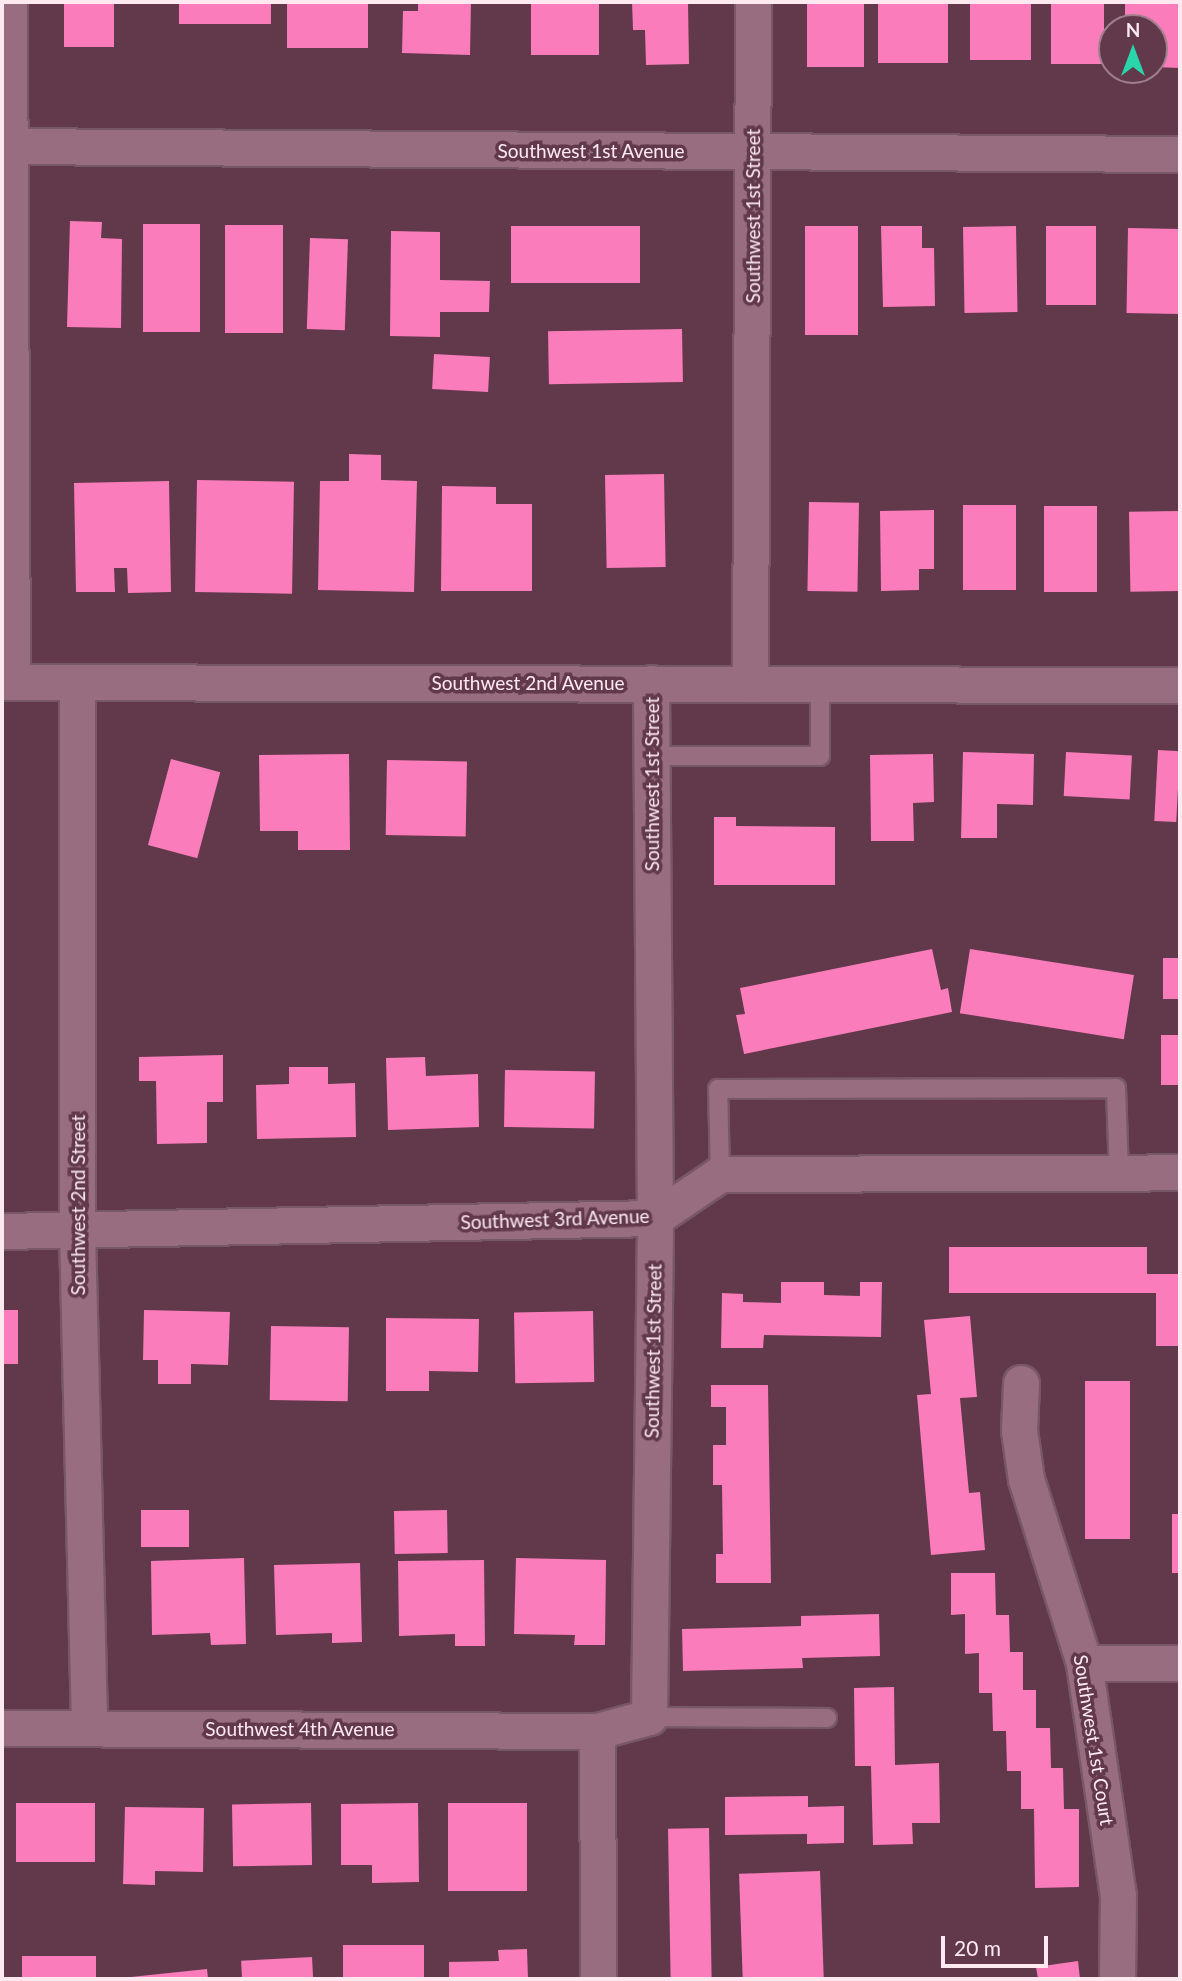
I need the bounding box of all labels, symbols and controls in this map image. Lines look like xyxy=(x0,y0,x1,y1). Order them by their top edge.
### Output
north arrow xyxy=(1098,14,1168,84)
text: N xyxy=(1126,18,1140,41)
street label: Southwest 1st Street xyxy=(742,129,764,303)
street label: Southwest 1st Avenue xyxy=(497,140,685,162)
street label: Southwest 2nd Avenue xyxy=(431,672,625,694)
street label: Southwest 1st Street xyxy=(641,697,663,871)
street label: Southwest 2nd Street xyxy=(67,1115,89,1295)
street label: Southwest 3rd Avenue xyxy=(460,1204,650,1234)
street label: Southwest 1st Street xyxy=(640,1263,666,1439)
street label: Southwest 1st Court xyxy=(1069,1653,1119,1827)
street label: Southwest 4th Avenue xyxy=(205,1718,395,1740)
scale bar xyxy=(944,1922,1051,1966)
text: 20 m xyxy=(954,1935,1001,1960)

